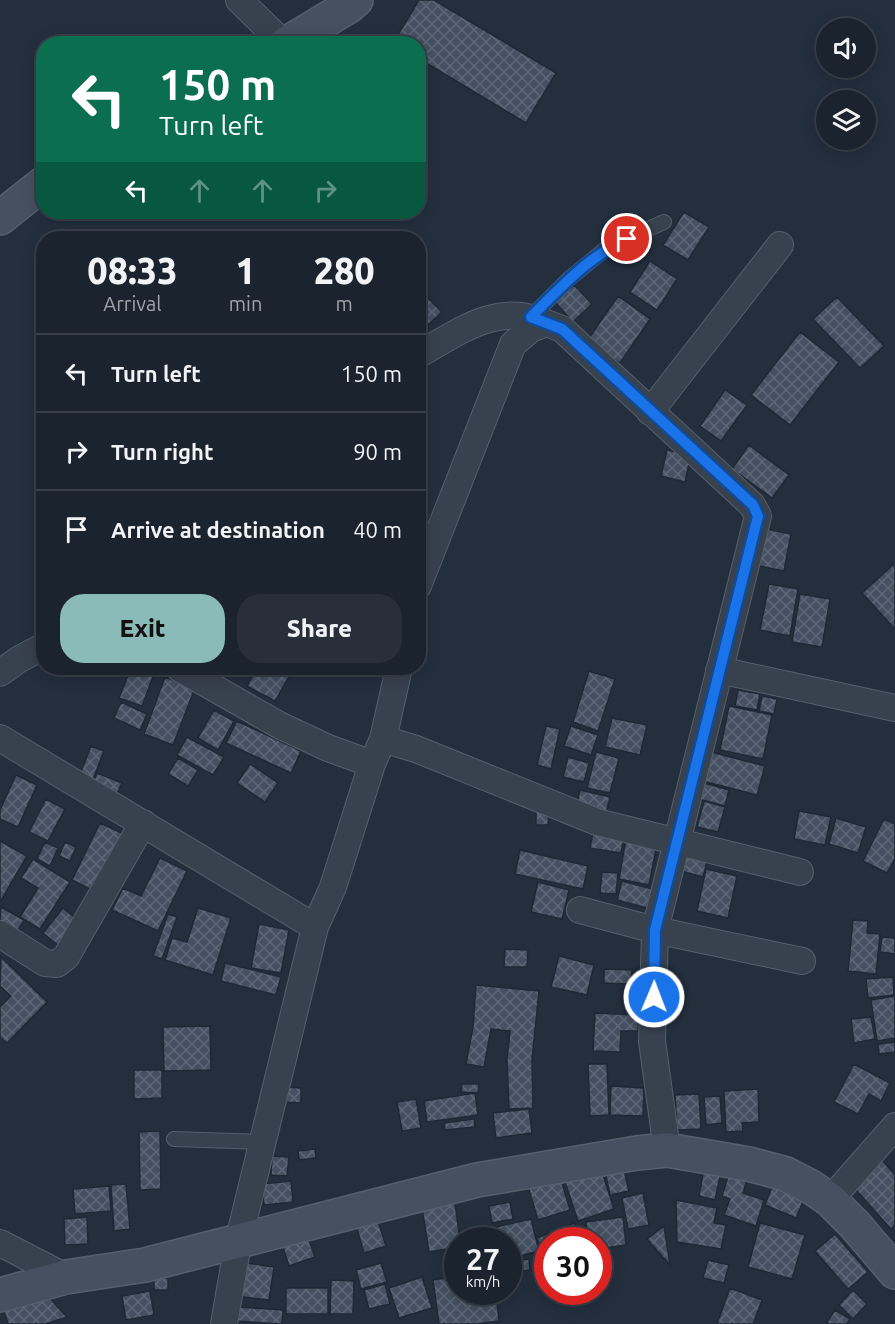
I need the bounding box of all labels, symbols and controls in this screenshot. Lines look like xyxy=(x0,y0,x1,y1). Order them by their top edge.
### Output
map controls xyxy=(816,18,876,150)
button: sound xyxy=(816,18,876,78)
icon: left xyxy=(60,60,138,138)
text: 150 m xyxy=(159,61,276,108)
button: layers xyxy=(816,90,876,150)
text: Turn left xyxy=(159,110,263,140)
icon: left xyxy=(120,174,153,207)
icon: ahead xyxy=(183,174,216,207)
icon: ahead xyxy=(246,174,279,207)
icon: right xyxy=(309,174,342,207)
pin xyxy=(601,213,652,264)
icon: arrive xyxy=(610,222,643,255)
text: 08:33 xyxy=(87,250,177,291)
text: 1 xyxy=(235,250,256,291)
text: 280 xyxy=(314,250,375,291)
text: Arrival xyxy=(103,292,162,315)
text: min xyxy=(229,292,262,315)
text: m xyxy=(336,292,353,315)
icon: left xyxy=(60,357,93,390)
text: Turn left xyxy=(111,361,201,386)
text: 150 m xyxy=(341,361,402,386)
icon: right xyxy=(60,435,93,468)
text: Turn right xyxy=(111,439,213,464)
text: 90 m xyxy=(353,439,402,464)
icon: arrive xyxy=(60,513,93,546)
text: Arrive at destination xyxy=(111,517,325,542)
text: 40 m xyxy=(353,517,402,542)
button: Exit xyxy=(60,594,225,663)
button: Share xyxy=(237,594,402,663)
position arrow xyxy=(622,965,686,1029)
speed limit sign: 30 xyxy=(534,1227,612,1305)
text: 27 xyxy=(466,1242,500,1276)
text: km/h xyxy=(466,1273,500,1290)

